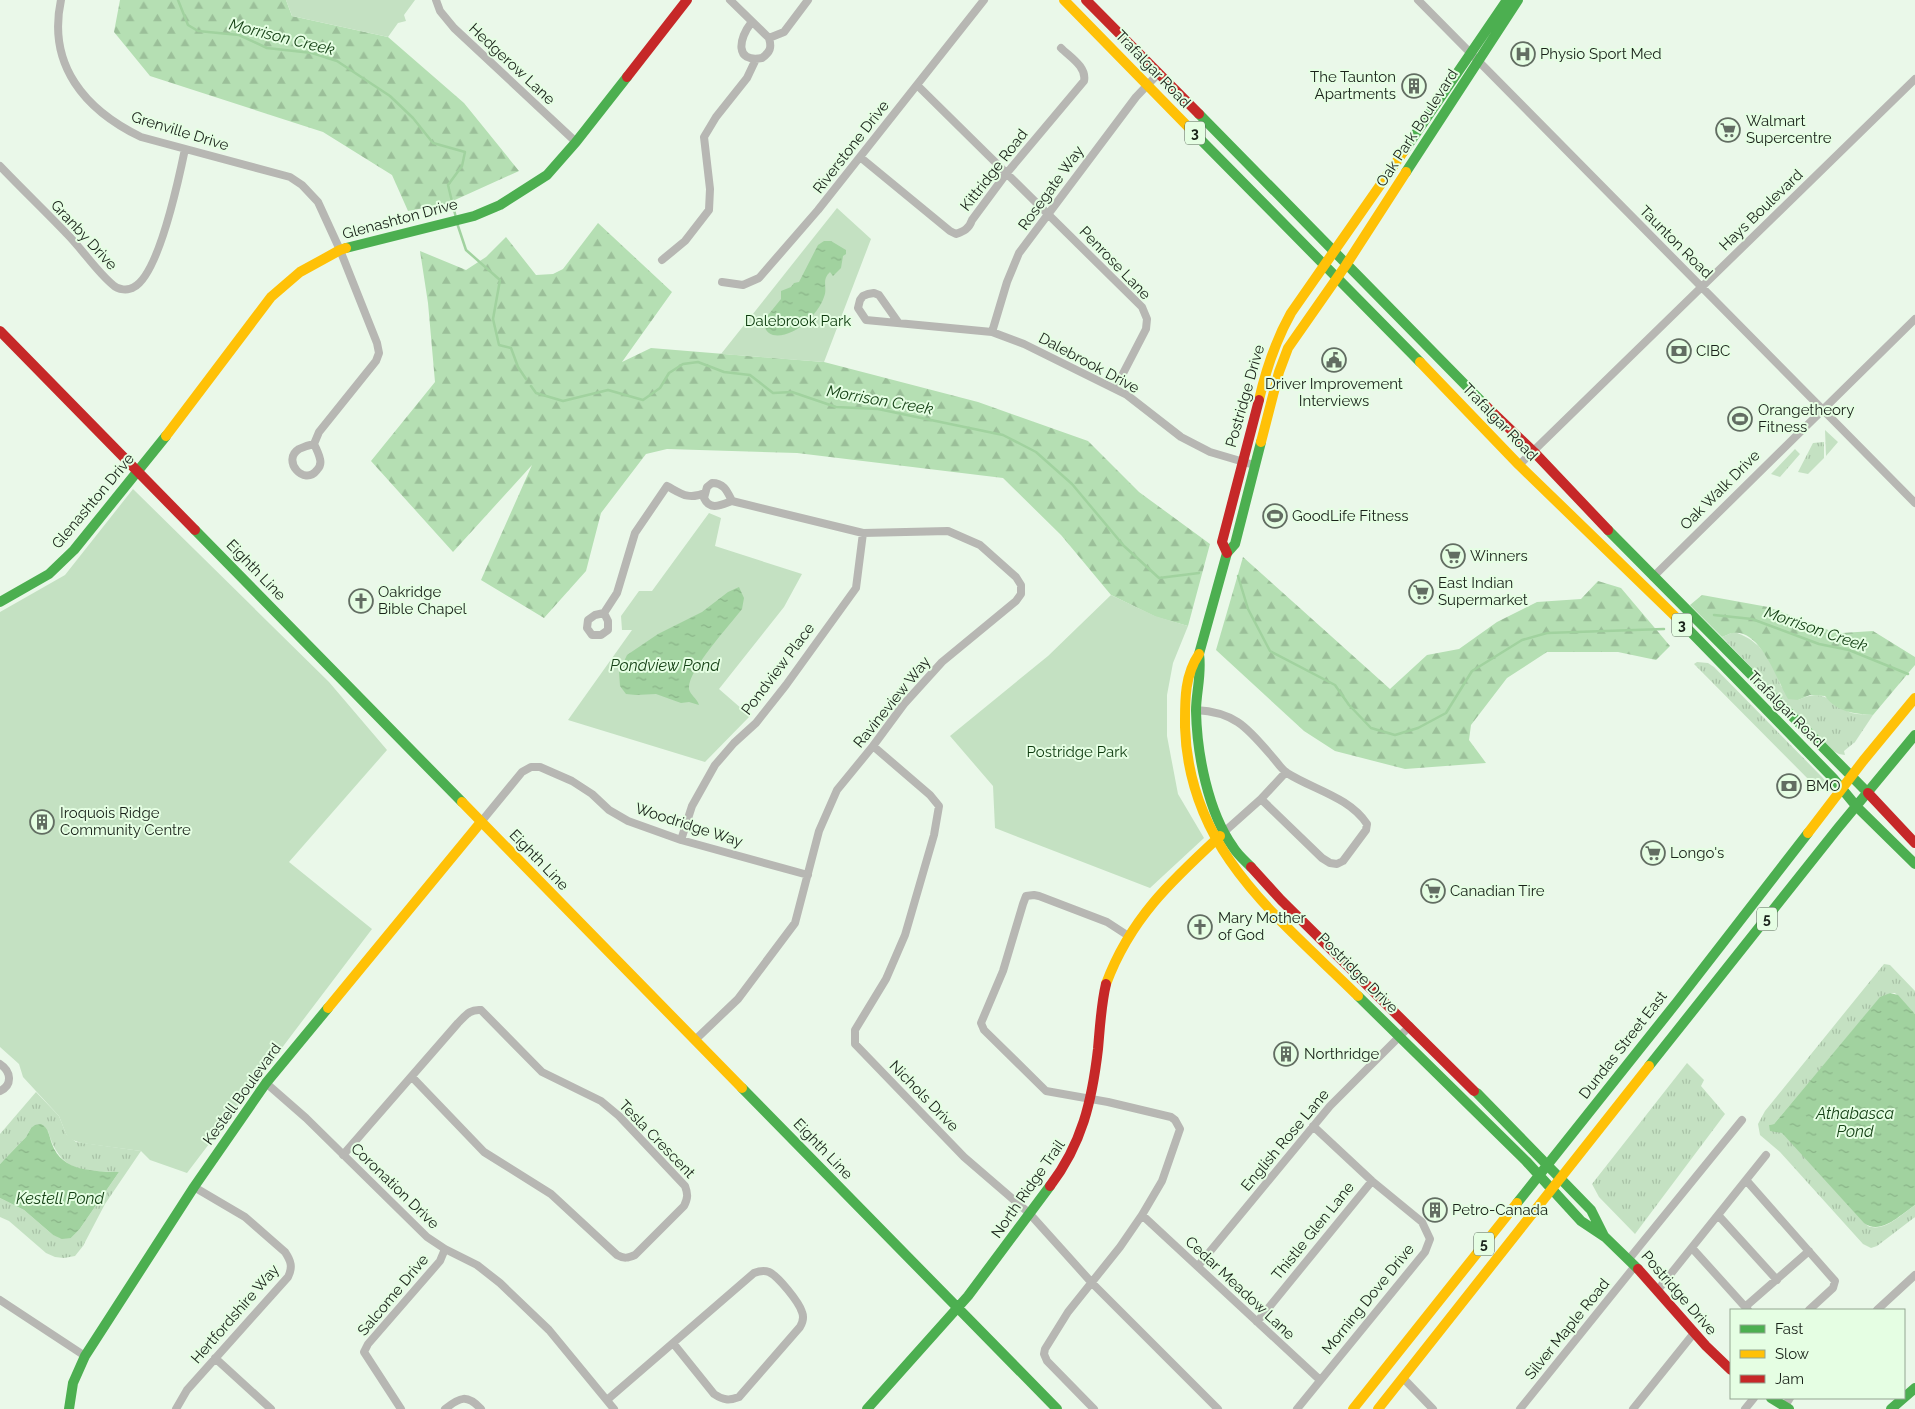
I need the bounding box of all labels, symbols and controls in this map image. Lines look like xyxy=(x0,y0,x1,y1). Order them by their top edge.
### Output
water label: Morrison Creek xyxy=(227,15,337,59)
street label: Hedgerow Lane xyxy=(465,20,559,109)
street label: Trafalgar Road xyxy=(1112,27,1194,111)
hospital icon: Physio Sport Med xyxy=(1510,41,1536,67)
place label: Physio Sport Med xyxy=(1540,45,1662,63)
street label: Oak Park Boulevard xyxy=(1372,66,1462,190)
place label: The Taunton Apartments xyxy=(1310,68,1396,103)
building icon: The Taunton Apartments xyxy=(1401,73,1427,99)
street label: Riverstone Drive xyxy=(809,97,893,197)
street label: Grenville Drive xyxy=(129,108,231,154)
place label: Walmart Supercentre xyxy=(1746,112,1832,147)
supermarket icon: Walmart Supercentre xyxy=(1715,117,1741,143)
road number: 3 xyxy=(1185,122,1205,144)
street label: Kittridge Road xyxy=(957,126,1031,214)
street label: Rosegate Way xyxy=(1014,142,1088,234)
street label: Hays Boulevard xyxy=(1716,166,1806,254)
street label: Glenashton Drive xyxy=(340,195,460,243)
street label: Granby Drive xyxy=(47,196,121,274)
street label: Taunton Road xyxy=(1636,202,1716,282)
street label: Penrose Lane xyxy=(1076,223,1155,304)
park label: Dalebrook Park xyxy=(745,312,851,330)
street label: Dalebrook Drive xyxy=(1036,329,1143,397)
bank icon: CIBC xyxy=(1666,338,1692,364)
street label: Postridge Drive xyxy=(1222,342,1268,449)
place label: CIBC xyxy=(1696,342,1730,360)
public building icon: Driver Improvement Interviews xyxy=(1321,347,1347,373)
place label: Driver Improvement Interviews xyxy=(1265,375,1403,410)
street label: Trafalgar Road xyxy=(1459,380,1541,464)
water label: Morrison Creek xyxy=(825,381,935,419)
place label: Orangetheory Fitness xyxy=(1758,401,1854,436)
sports icon: Orangetheory Fitness xyxy=(1727,406,1753,432)
street label: Oak Walk Drive xyxy=(1676,446,1764,534)
street label: Glenashton Drive xyxy=(48,450,138,552)
sports icon: GoodLife Fitness xyxy=(1262,503,1288,529)
place label: GoodLife Fitness xyxy=(1292,507,1408,525)
street label: Eighth Line xyxy=(223,536,290,604)
supermarket icon: Winners xyxy=(1440,543,1466,569)
place label: Winners xyxy=(1470,547,1528,565)
place label: East Indian Supermarket xyxy=(1438,574,1528,609)
supermarket icon: East Indian Supermarket xyxy=(1408,579,1434,605)
place label: Oakridge Bible Chapel xyxy=(378,583,467,618)
church icon: Oakridge Bible Chapel xyxy=(348,588,374,614)
water label: Morrison Creek xyxy=(1762,602,1870,656)
road number: 3 xyxy=(1672,614,1692,636)
street label: Pondview Place xyxy=(738,619,818,718)
street label: Ravineview Way xyxy=(850,653,934,751)
water label: Pondview Pond xyxy=(610,656,720,675)
street label: Trafalgar Road xyxy=(1744,667,1828,751)
park label: Postridge Park xyxy=(1027,743,1127,761)
bank icon: BMO xyxy=(1776,773,1802,799)
place label: BMO xyxy=(1806,777,1840,795)
street label: Woodridge Way xyxy=(633,799,745,851)
place label: Iroquois Ridge Community Centre xyxy=(60,804,191,839)
building icon: Iroquois Ridge Community Centre xyxy=(29,809,55,835)
street label: Eighth Line xyxy=(506,826,573,894)
supermarket icon: Longo's xyxy=(1640,840,1666,866)
place label: Longo's xyxy=(1670,844,1724,862)
supermarket icon: Canadian Tire xyxy=(1420,878,1446,904)
place label: Canadian Tire xyxy=(1450,882,1545,900)
road number: 5 xyxy=(1757,908,1777,931)
place label: Mary Mother of God xyxy=(1218,909,1306,944)
church icon: Mary Mother of God xyxy=(1187,914,1213,940)
street label: Postridge Drive xyxy=(1314,929,1402,1017)
street label: Dundas Street East xyxy=(1575,987,1671,1103)
street label: Kestell Boulevard xyxy=(199,1040,285,1148)
building icon: Northridge xyxy=(1273,1041,1299,1067)
place label: Northridge xyxy=(1304,1045,1380,1063)
street label: Nichols Drive xyxy=(886,1057,962,1135)
street label: English Rose Lane xyxy=(1237,1085,1333,1194)
street label: Tesla Crescent xyxy=(615,1096,699,1182)
water label: Athabasca Pond xyxy=(1815,1104,1895,1141)
street label: Eighth Line xyxy=(790,1115,857,1183)
street label: North Ridge Trail xyxy=(987,1136,1069,1242)
street label: Coronation Drive xyxy=(347,1139,443,1233)
street label: Thistle Glen Lane xyxy=(1268,1178,1358,1284)
water label: Kestell Pond xyxy=(16,1189,104,1208)
building icon: Petro-Canada xyxy=(1422,1197,1448,1223)
place label: Petro-Canada xyxy=(1452,1201,1548,1219)
road number: 5 xyxy=(1474,1232,1494,1256)
street label: Cedar Meadow Lane xyxy=(1181,1233,1299,1344)
street label: Morning Dove Drive xyxy=(1318,1240,1418,1358)
street label: Postridge Drive xyxy=(1637,1247,1721,1339)
street label: Salcome Drive xyxy=(354,1251,432,1339)
street label: Hertfordshire Way xyxy=(187,1261,283,1367)
street label: Silver Maple Road xyxy=(1521,1275,1613,1383)
legend xyxy=(1730,1309,1905,1399)
text: Fast xyxy=(1775,1320,1803,1338)
text: Slow xyxy=(1775,1345,1809,1363)
text: Jam xyxy=(1775,1370,1804,1388)

